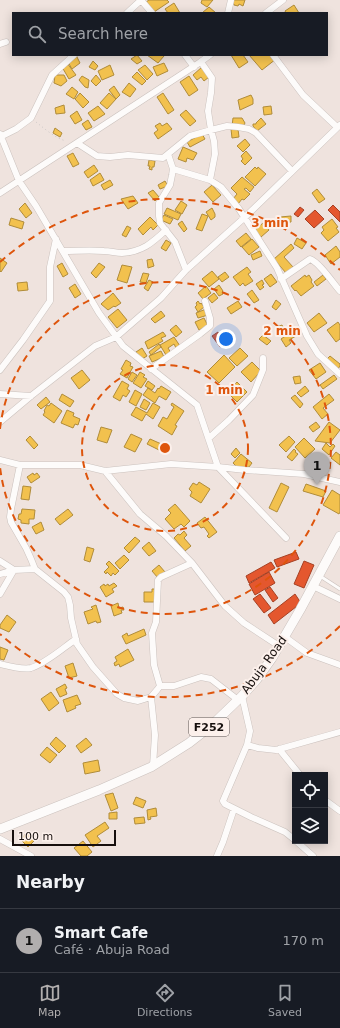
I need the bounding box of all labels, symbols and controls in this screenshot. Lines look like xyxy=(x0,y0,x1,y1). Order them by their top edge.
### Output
search box xyxy=(12,12,328,56)
icon: search xyxy=(26,23,48,45)
text: Search here xyxy=(58,25,148,43)
text: 3 min xyxy=(251,216,289,230)
text: 2 min xyxy=(263,324,301,338)
your location xyxy=(216,329,236,349)
text: 1 min xyxy=(205,383,243,397)
centre of rings xyxy=(158,441,172,455)
pin: 1 xyxy=(304,452,330,485)
street label: Abuja Road xyxy=(238,633,290,697)
road number: F252 xyxy=(189,718,229,736)
map controls xyxy=(292,772,328,844)
button: locate xyxy=(292,772,328,808)
button: layers xyxy=(292,808,328,844)
scale bar xyxy=(12,828,116,847)
text: 100 m xyxy=(18,830,53,843)
text: Nearby xyxy=(16,872,85,892)
text: Smart Cafe xyxy=(54,924,148,942)
text: 1 xyxy=(24,933,34,948)
text: 170 m xyxy=(282,933,324,948)
text: Café · Abuja Road xyxy=(54,942,170,957)
tab: Map xyxy=(38,982,61,1019)
tab: Directions xyxy=(137,982,192,1019)
tab: Saved xyxy=(268,982,302,1019)

